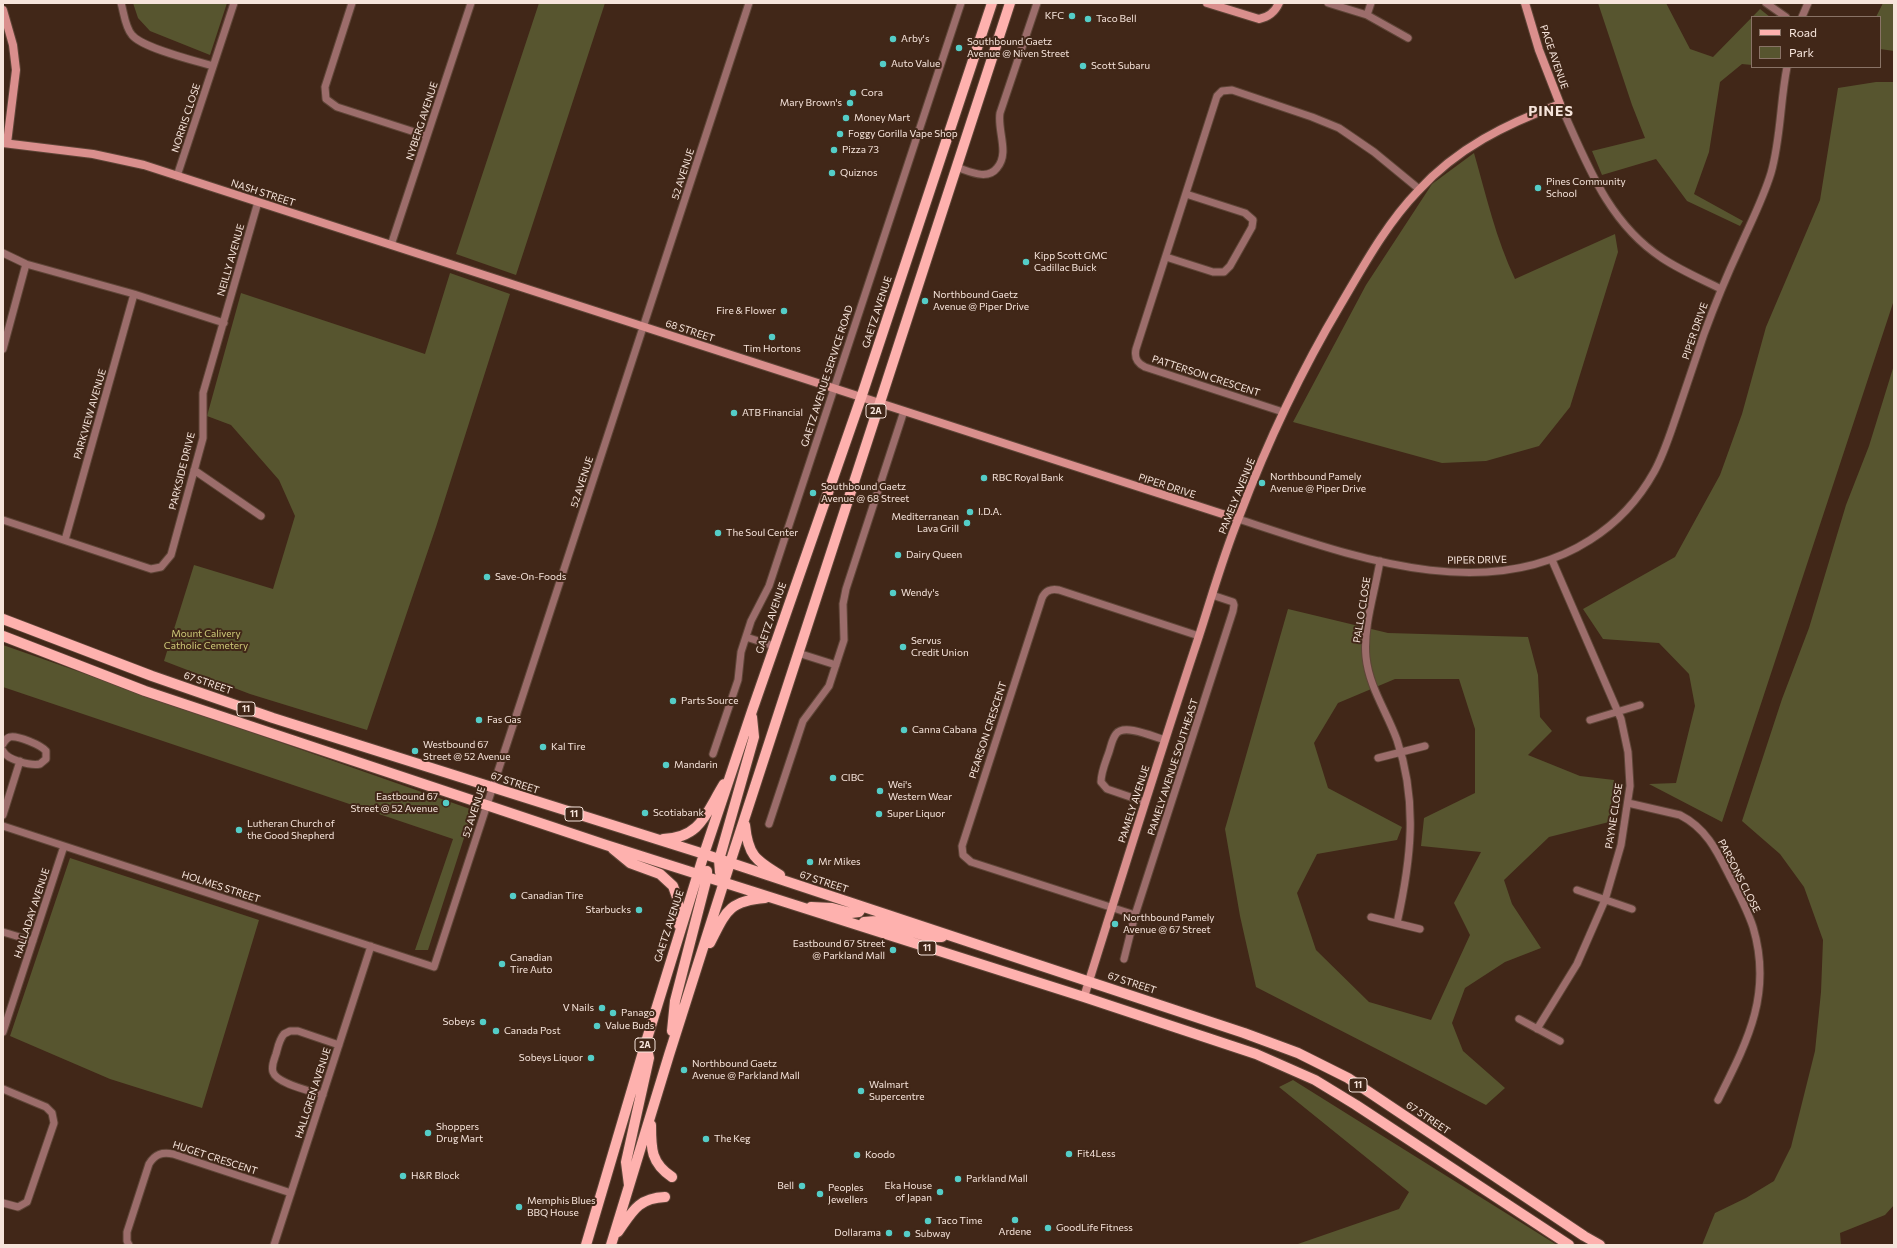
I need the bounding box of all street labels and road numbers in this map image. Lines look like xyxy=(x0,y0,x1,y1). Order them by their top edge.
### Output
street label: PAGE AVENUE xyxy=(1537,23,1571,91)
street label: NYBERG AVENUE xyxy=(404,80,440,162)
street label: NORRIS CLOSE xyxy=(169,82,203,154)
street label: 52 AVENUE xyxy=(669,147,697,201)
street label: NASH STREET xyxy=(229,177,297,209)
street label: NEILLY AVENUE xyxy=(215,222,247,298)
street label: GAETZ AVENUE xyxy=(860,275,894,349)
street label: PIPER DRIVE xyxy=(1680,301,1710,361)
street label: GAETZ AVENUE SERVICE ROAD xyxy=(798,304,856,448)
street label: 68 STREET xyxy=(664,317,716,345)
street label: PATTERSON CRESCENT xyxy=(1151,353,1261,399)
street label: PARKVIEW AVENUE xyxy=(71,367,109,461)
road number: 2A xyxy=(866,404,886,418)
street label: PARKSIDE DRIVE xyxy=(167,431,197,511)
street label: 52 AVENUE xyxy=(568,455,596,509)
street label: PAMELY AVENUE xyxy=(1216,456,1258,536)
street label: PIPER DRIVE xyxy=(1137,471,1197,501)
street label: PIPER DRIVE xyxy=(1447,553,1507,567)
street label: PALLO CLOSE xyxy=(1351,576,1373,644)
street label: GAETZ AVENUE xyxy=(753,581,789,655)
street label: 67 STREET xyxy=(182,669,234,697)
street label: PEARSON CRESCENT xyxy=(967,680,1009,780)
street label: PAMELY AVENUE SOUTHEAST xyxy=(1145,697,1201,837)
road number: 11 xyxy=(237,702,255,716)
street label: PAMELY AVENUE xyxy=(1116,764,1152,844)
street label: 67 STREET xyxy=(489,770,541,796)
street label: PAYNE CLOSE xyxy=(1603,782,1625,850)
street label: 52 AVENUE xyxy=(460,785,488,839)
road number: 11 xyxy=(565,807,583,821)
street label: PARSONS CLOSE xyxy=(1715,837,1763,915)
street label: HALLADAY AVENUE xyxy=(12,866,52,960)
street label: HOLMES STREET xyxy=(180,869,262,905)
street label: 67 STREET xyxy=(798,869,850,895)
street label: GAETZ AVENUE xyxy=(652,889,686,963)
road number: 11 xyxy=(918,941,936,955)
street label: 67 STREET xyxy=(1106,970,1158,996)
road number: 2A xyxy=(635,1038,655,1052)
street label: HALLGREN AVENUE xyxy=(293,1046,333,1140)
road number: 11 xyxy=(1349,1078,1367,1092)
street label: 67 STREET xyxy=(1404,1099,1452,1137)
street label: HUGET CRESCENT xyxy=(171,1139,259,1177)

